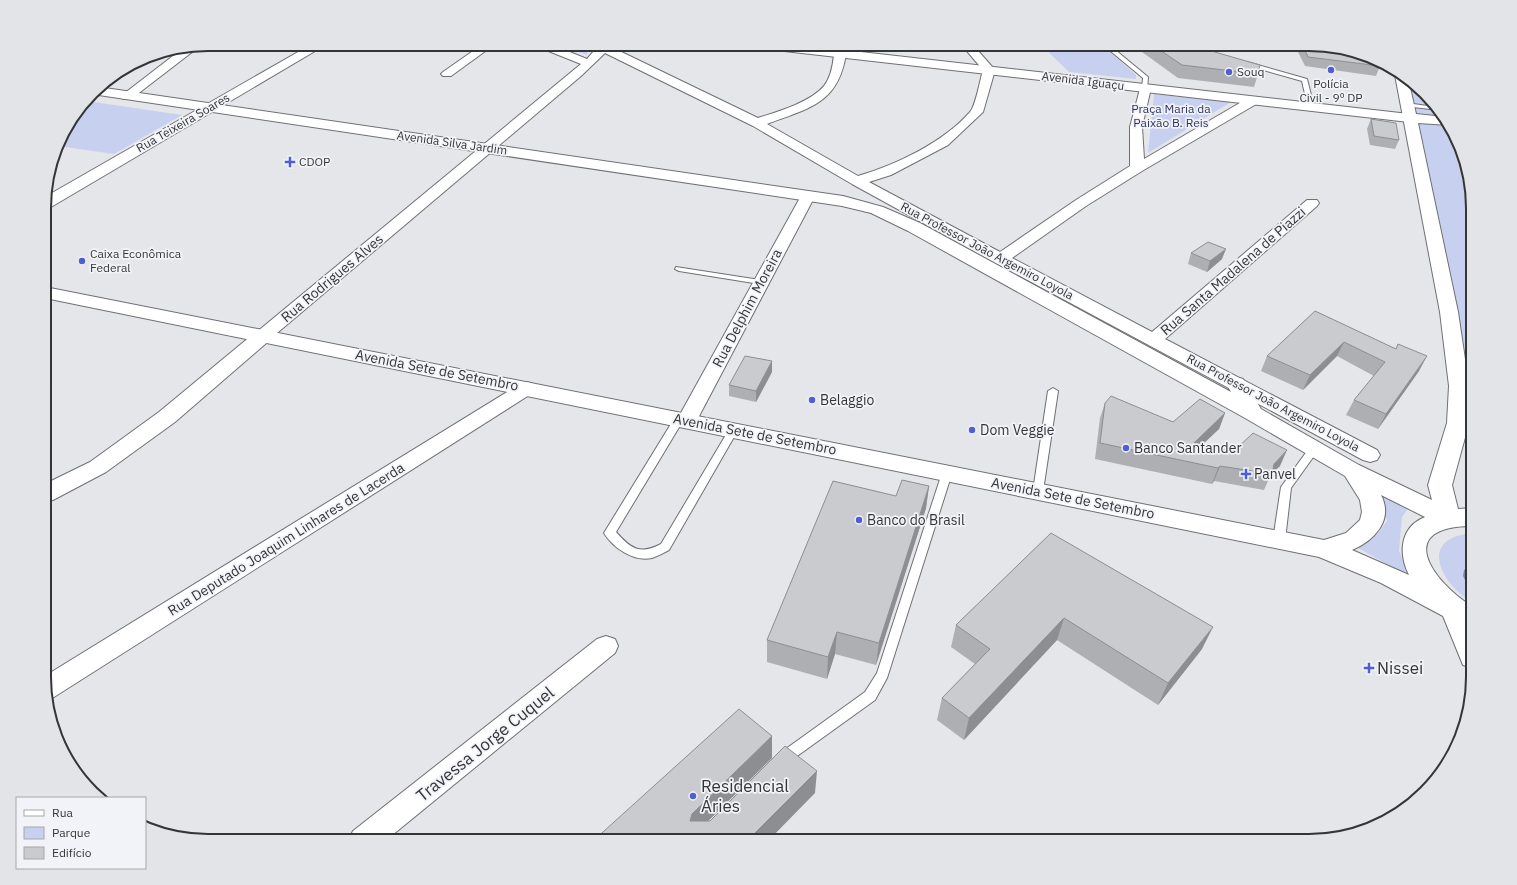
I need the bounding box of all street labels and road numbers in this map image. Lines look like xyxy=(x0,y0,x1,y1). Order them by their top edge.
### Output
street label: Avenida Iguaçu xyxy=(1041,68,1125,93)
street label: Rua Teixeira Soares xyxy=(133,90,232,155)
street label: Avenida Silva Jardim xyxy=(396,127,508,158)
street label: Rua Professor João Argemiro Loyola xyxy=(898,198,1077,303)
street label: Rua Santa Madalena de Piazzi xyxy=(1157,203,1309,339)
street label: Rua Rodrigues Alves xyxy=(277,230,387,326)
street label: Rua Delphim Moreira xyxy=(708,245,786,370)
street label: Avenida Sete de Setembro xyxy=(354,345,520,395)
street label: Rua Professor João Argemiro Loyola xyxy=(1184,350,1363,455)
street label: Avenida Sete de Setembro xyxy=(672,409,838,459)
street label: Rua Deputado Joaquim Linhares de Lacerda xyxy=(164,458,408,620)
street label: Avenida Sete de Setembro xyxy=(990,473,1156,523)
street label: Travessa Jorge Cuquel xyxy=(412,681,559,806)

